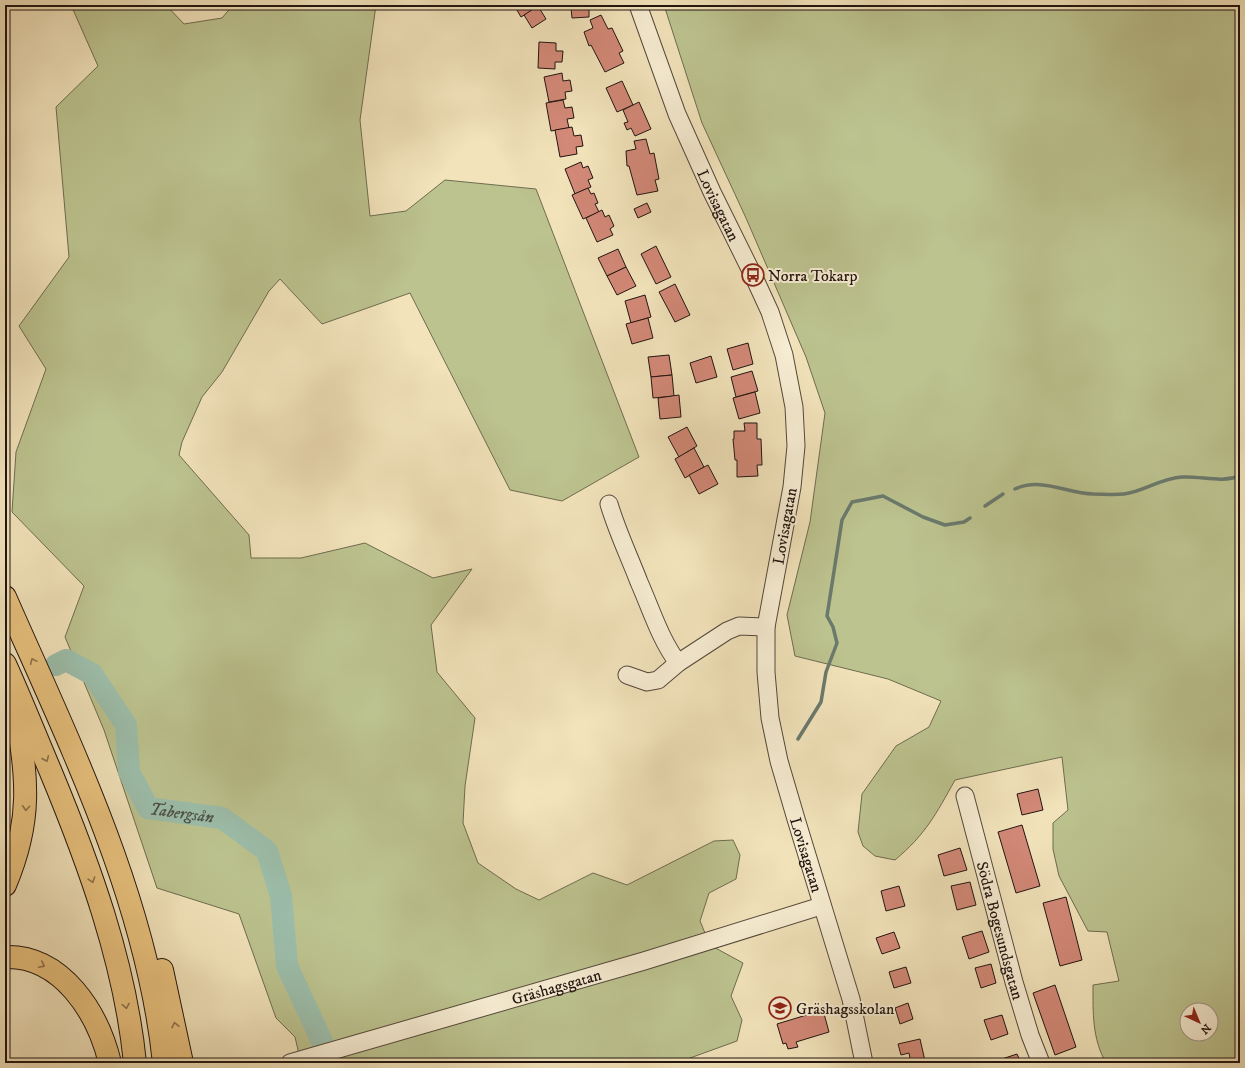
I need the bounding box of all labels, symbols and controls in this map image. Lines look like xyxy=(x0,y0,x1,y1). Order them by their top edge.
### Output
street label: Lovisagatan xyxy=(692,166,744,245)
bus stop icon: Norra Tokarp xyxy=(740,262,766,288)
place label: Norra Tokarp xyxy=(768,266,858,286)
street label: Lovisagatan xyxy=(768,486,802,566)
one-way arrow xyxy=(30,658,38,665)
one-way arrow xyxy=(41,755,49,762)
water label: Tabergsån xyxy=(148,798,216,829)
one-way arrow xyxy=(21,805,30,811)
street label: Lovisagatan xyxy=(785,815,827,895)
street label: Södra Bogesundsgatan xyxy=(972,859,1028,1003)
one-way arrow xyxy=(87,876,96,883)
one-way arrow xyxy=(38,960,46,967)
street label: Gräshagsgatan xyxy=(509,965,604,1010)
school or university icon: Gräshagsskolan xyxy=(767,995,793,1021)
place label: Gräshagsskolan xyxy=(796,999,895,1019)
one-way arrow xyxy=(122,1002,130,1009)
north arrow xyxy=(1179,1002,1219,1042)
text: N xyxy=(1197,1020,1213,1037)
one-way arrow xyxy=(171,1022,180,1028)

